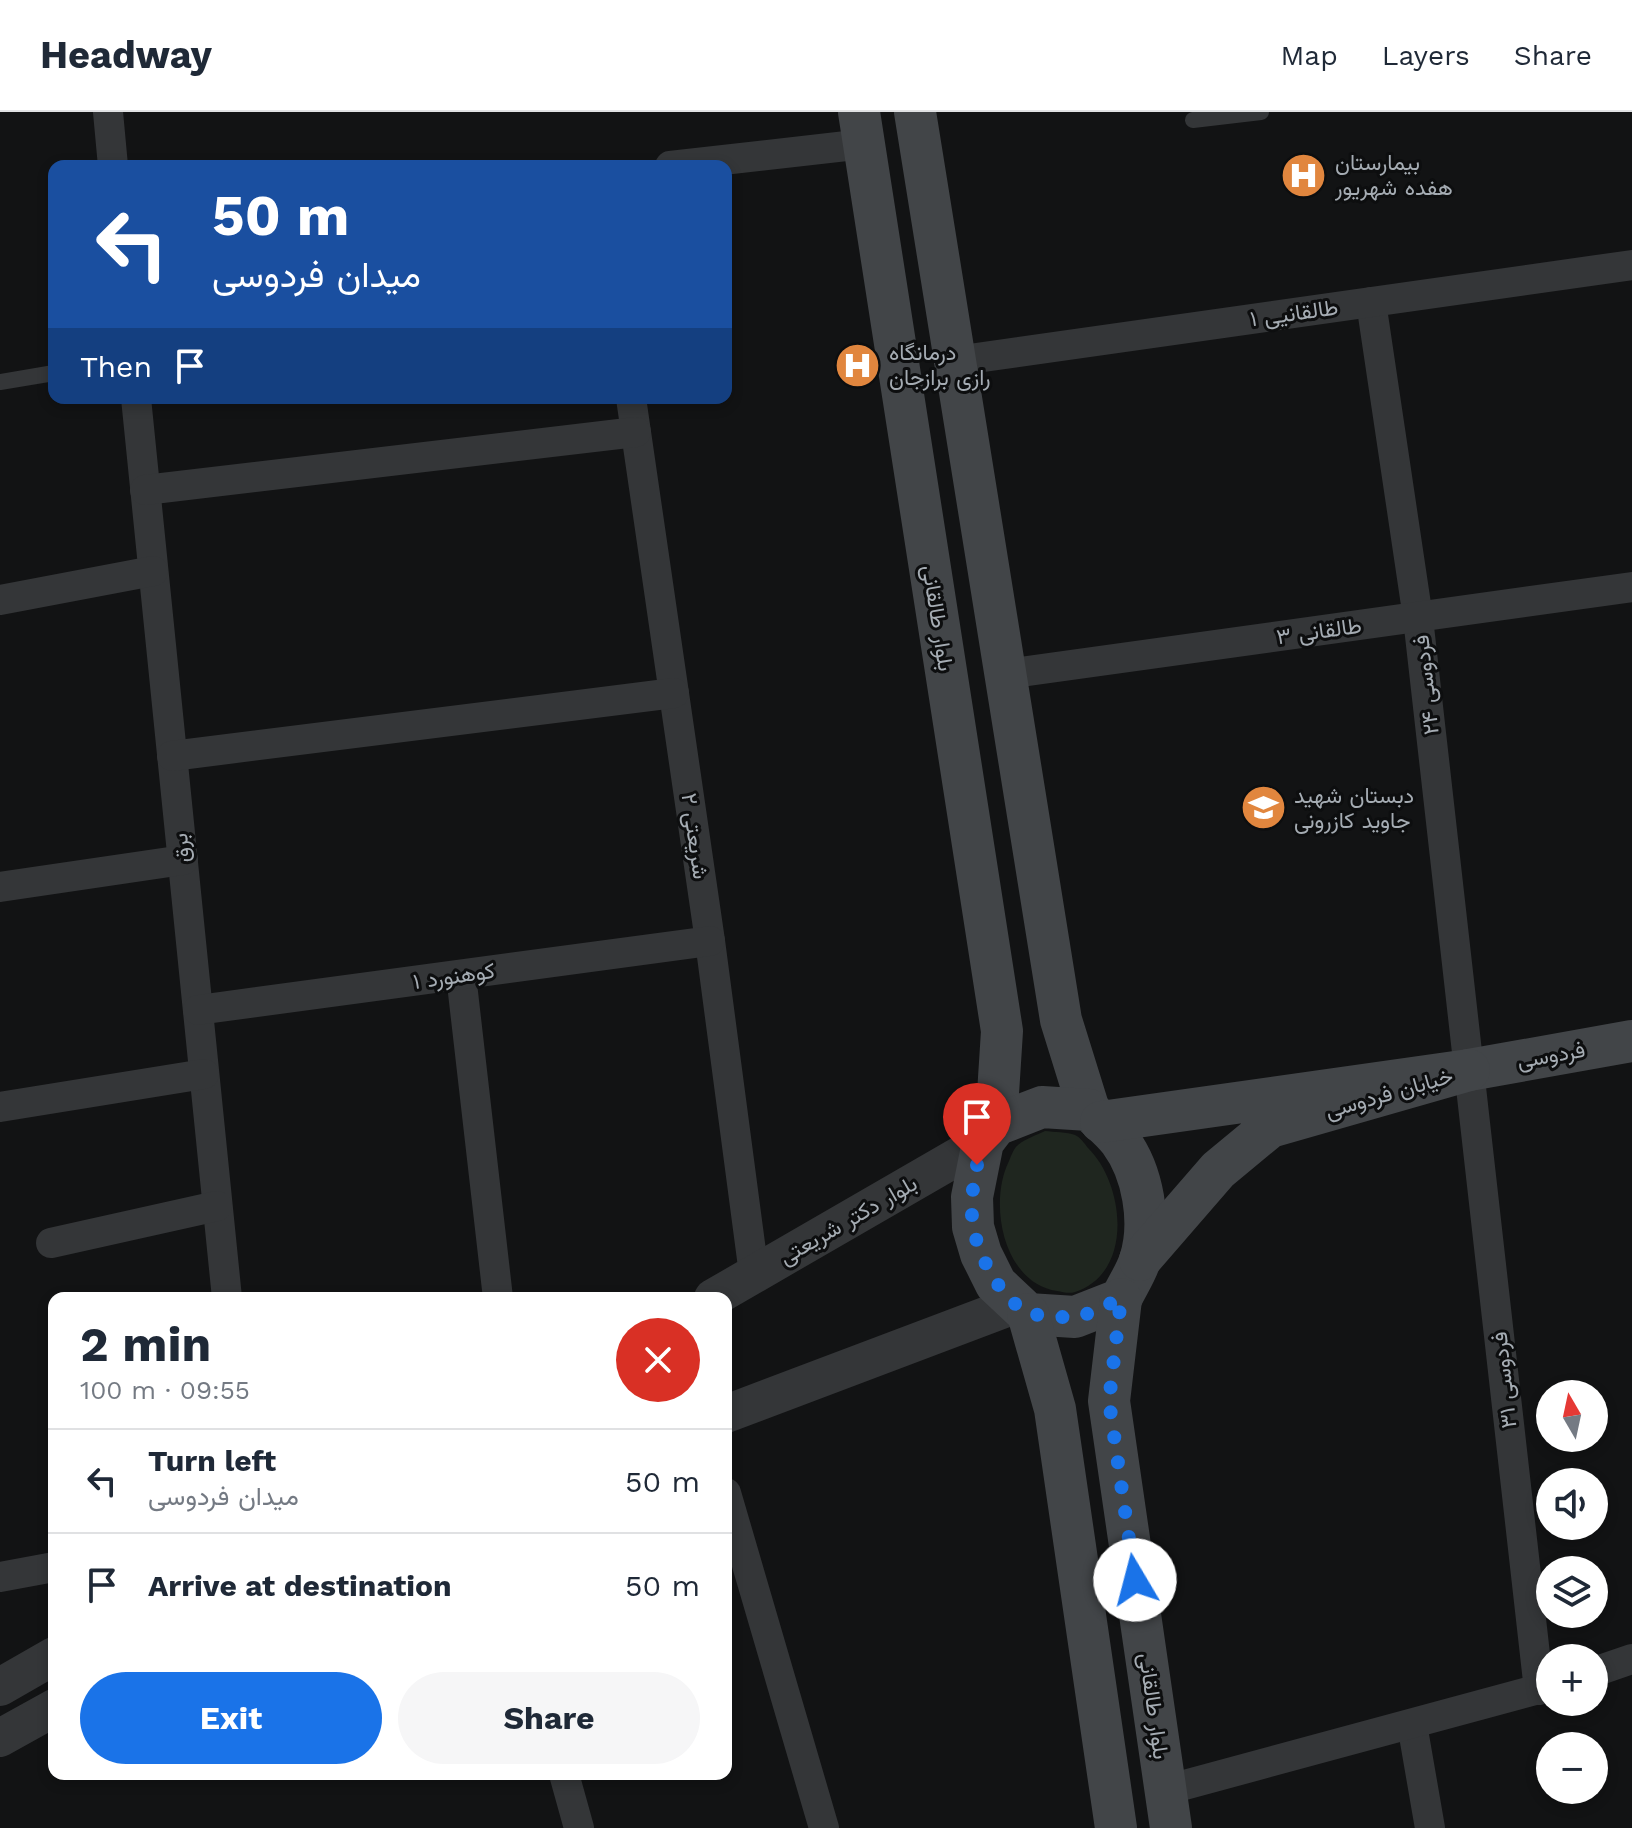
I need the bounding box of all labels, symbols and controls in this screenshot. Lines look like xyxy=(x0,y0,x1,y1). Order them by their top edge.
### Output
text: Headway xyxy=(40,33,212,77)
text: Map xyxy=(1281,39,1338,72)
text: Layers xyxy=(1382,39,1470,72)
text: Share xyxy=(1514,39,1592,72)
place label: بیمارستان هفده شهریور xyxy=(1334,150,1453,201)
hospital icon: بیمارستان هفده شهریور xyxy=(1280,151,1328,199)
text: 50 m xyxy=(212,183,349,249)
icon: left xyxy=(80,192,184,296)
text: میدان فردوسی xyxy=(212,254,421,296)
street label: طالقانیی ۱ xyxy=(1248,294,1340,333)
place label: درمانگاه رازی برازجان xyxy=(889,340,990,391)
hospital icon: درمانگاه رازی برازجان xyxy=(834,341,882,389)
icon: arrive xyxy=(168,344,212,388)
text: Then xyxy=(80,349,152,384)
street label: بلوار طالقانی xyxy=(916,563,959,673)
street label: طالقانی ۳ xyxy=(1275,613,1363,650)
street label: فردوسی ۲۴ xyxy=(1408,634,1445,736)
place label: دبستان شهید جاوید کازرونی xyxy=(1294,783,1414,834)
school or university icon: دبستان شهید جاوید کازرونی xyxy=(1239,784,1287,832)
street label: شریعتی ۲ xyxy=(676,791,713,881)
street label: برق xyxy=(167,832,196,864)
street label: کوهنورد ۱ xyxy=(412,958,497,995)
street label: فردوسی xyxy=(1515,1037,1587,1074)
street label: خیابان فردوسی xyxy=(1322,1063,1456,1124)
pin xyxy=(943,1083,1011,1165)
icon: arrive xyxy=(955,1095,999,1139)
street label: بلوار دکتر شریعتی xyxy=(775,1170,922,1270)
text: 2 min xyxy=(80,1316,211,1373)
button: close xyxy=(616,1318,700,1402)
street label: فردوسی ۳۱ xyxy=(1486,1330,1523,1430)
text: 100 m · 09:55 xyxy=(80,1375,250,1405)
north arrow xyxy=(1536,1380,1608,1452)
map controls xyxy=(1536,1380,1608,1804)
text: Turn left xyxy=(148,1443,276,1478)
icon: left xyxy=(80,1459,124,1503)
text: 50 m xyxy=(625,1464,700,1499)
button: sound xyxy=(1536,1468,1608,1540)
text: میدان فردوسی xyxy=(148,1481,299,1511)
position arrow xyxy=(1093,1538,1177,1622)
button: layers xyxy=(1536,1556,1608,1628)
icon: arrive xyxy=(80,1563,124,1607)
text: Arrive at destination xyxy=(148,1568,452,1603)
text: 50 m xyxy=(625,1568,700,1603)
button: + xyxy=(1536,1644,1608,1716)
street label: بلوار طالقانی xyxy=(1133,1651,1174,1761)
button: Exit xyxy=(80,1672,382,1764)
button: Share xyxy=(398,1672,700,1764)
button: − xyxy=(1536,1732,1608,1804)

